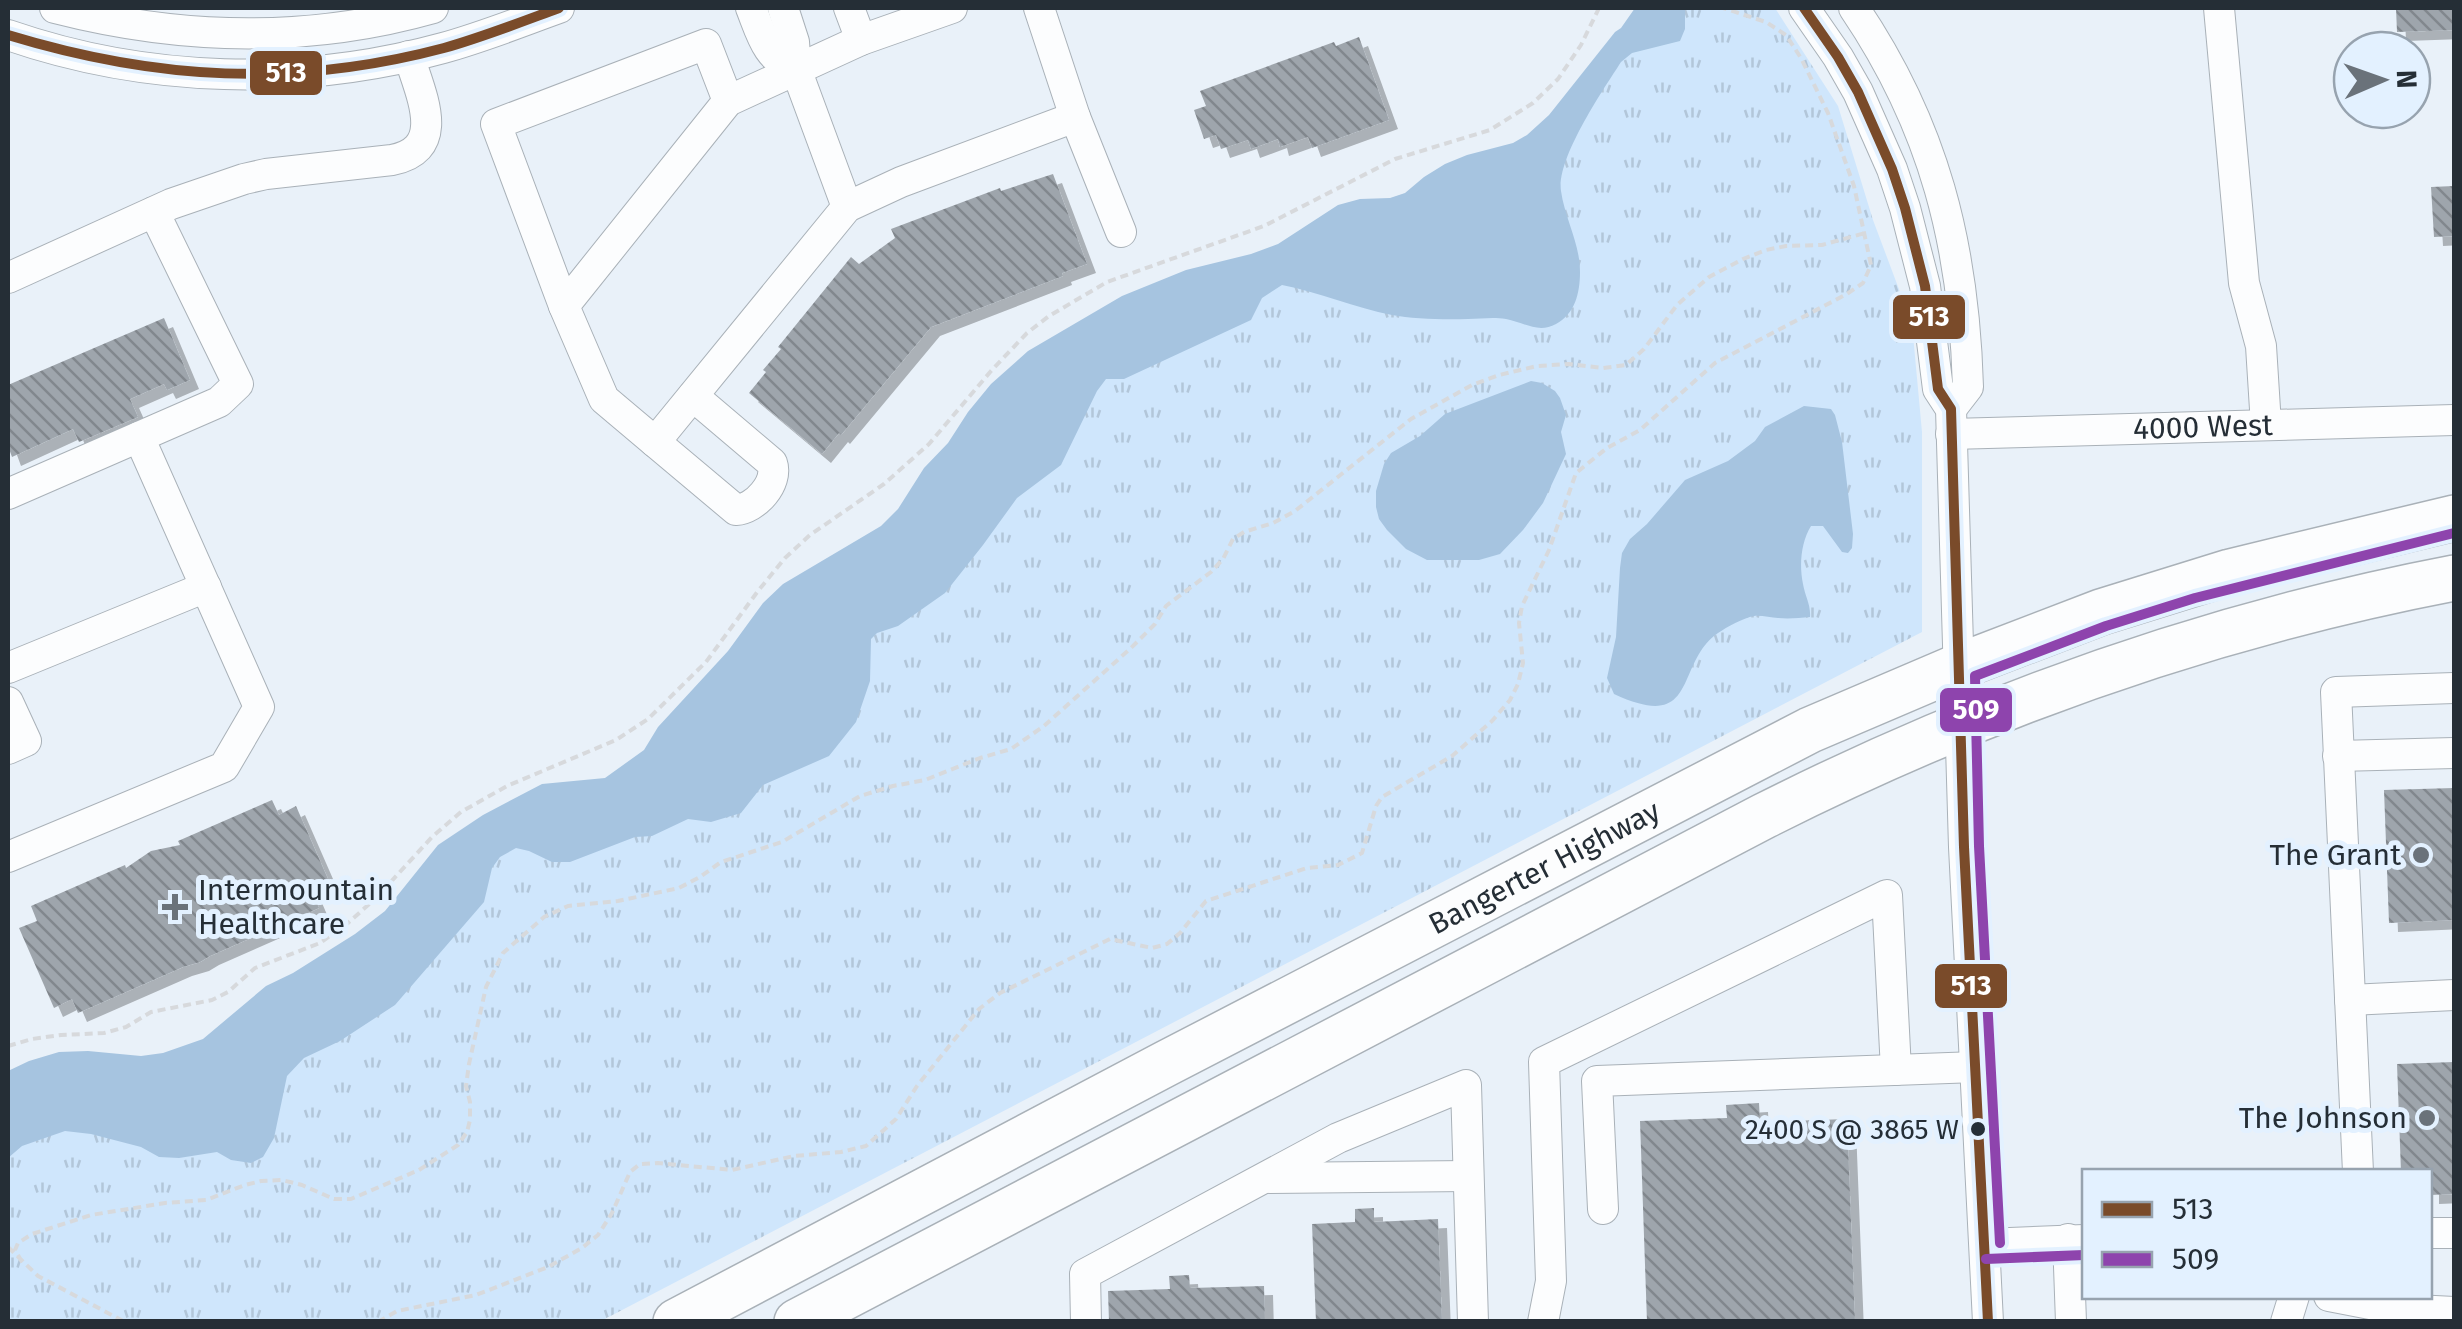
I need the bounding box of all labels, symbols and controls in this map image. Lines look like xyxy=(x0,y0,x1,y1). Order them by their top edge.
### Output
north arrow xyxy=(2332,30,2432,130)
line badge: 513 xyxy=(248,49,324,97)
text: 513 xyxy=(266,56,306,89)
text: N xyxy=(2390,69,2423,89)
line badge: 513 xyxy=(1891,293,1967,341)
text: 513 xyxy=(1909,300,1949,333)
street label: 4000 West xyxy=(2132,407,2273,447)
line badge: 509 xyxy=(1938,686,2014,734)
text: 509 xyxy=(1953,693,1999,726)
street label: Bangerter Highway xyxy=(1423,793,1666,942)
place label: The Grant xyxy=(2269,837,2401,873)
marker: The Grant xyxy=(2410,844,2432,866)
place label: Intermountain Healthcare xyxy=(198,872,394,942)
marker: Intermountain Healthcare xyxy=(162,894,188,920)
line badge: 513 xyxy=(1933,962,2009,1010)
text: 513 xyxy=(1951,969,1991,1002)
place label: The Johnson xyxy=(2239,1100,2407,1136)
marker: The Johnson xyxy=(2416,1107,2438,1129)
place label: 2400 S @ 3865 W xyxy=(1745,1113,1959,1146)
marker: 2400 S @ 3865 W xyxy=(1968,1119,1988,1139)
legend xyxy=(2082,1169,2432,1299)
text: 513 xyxy=(2172,1191,2213,1227)
text: 509 xyxy=(2172,1241,2219,1277)

